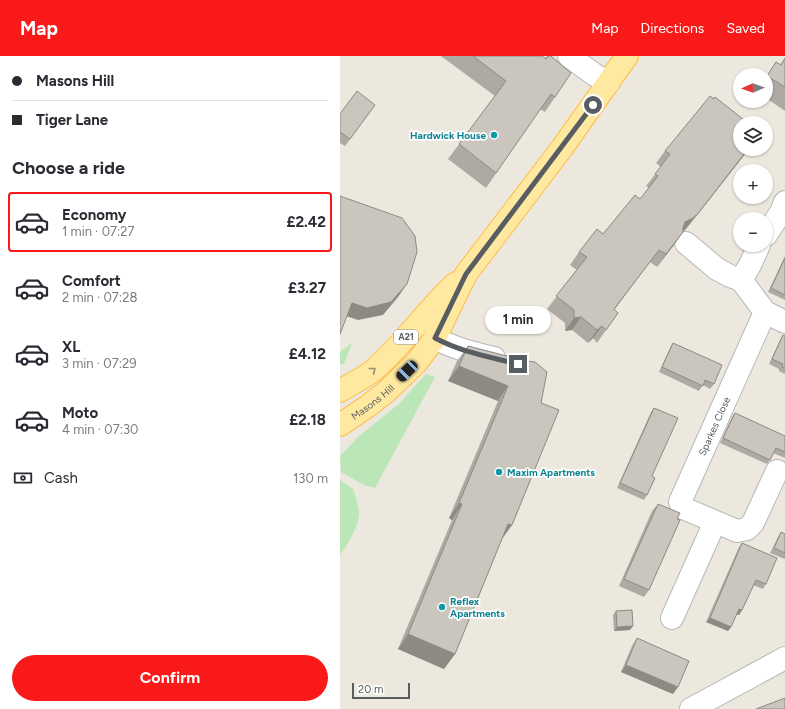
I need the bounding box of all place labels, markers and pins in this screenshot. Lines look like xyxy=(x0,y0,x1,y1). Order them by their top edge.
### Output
place label: Hardwick House xyxy=(410,129,486,142)
marker: Hardwick House xyxy=(489,130,499,140)
place label: Maxim Apartments xyxy=(507,466,595,479)
marker: Maxim Apartments xyxy=(494,467,504,477)
place label: Reflex Apartments xyxy=(450,595,505,620)
marker: Reflex Apartments xyxy=(437,602,447,612)

